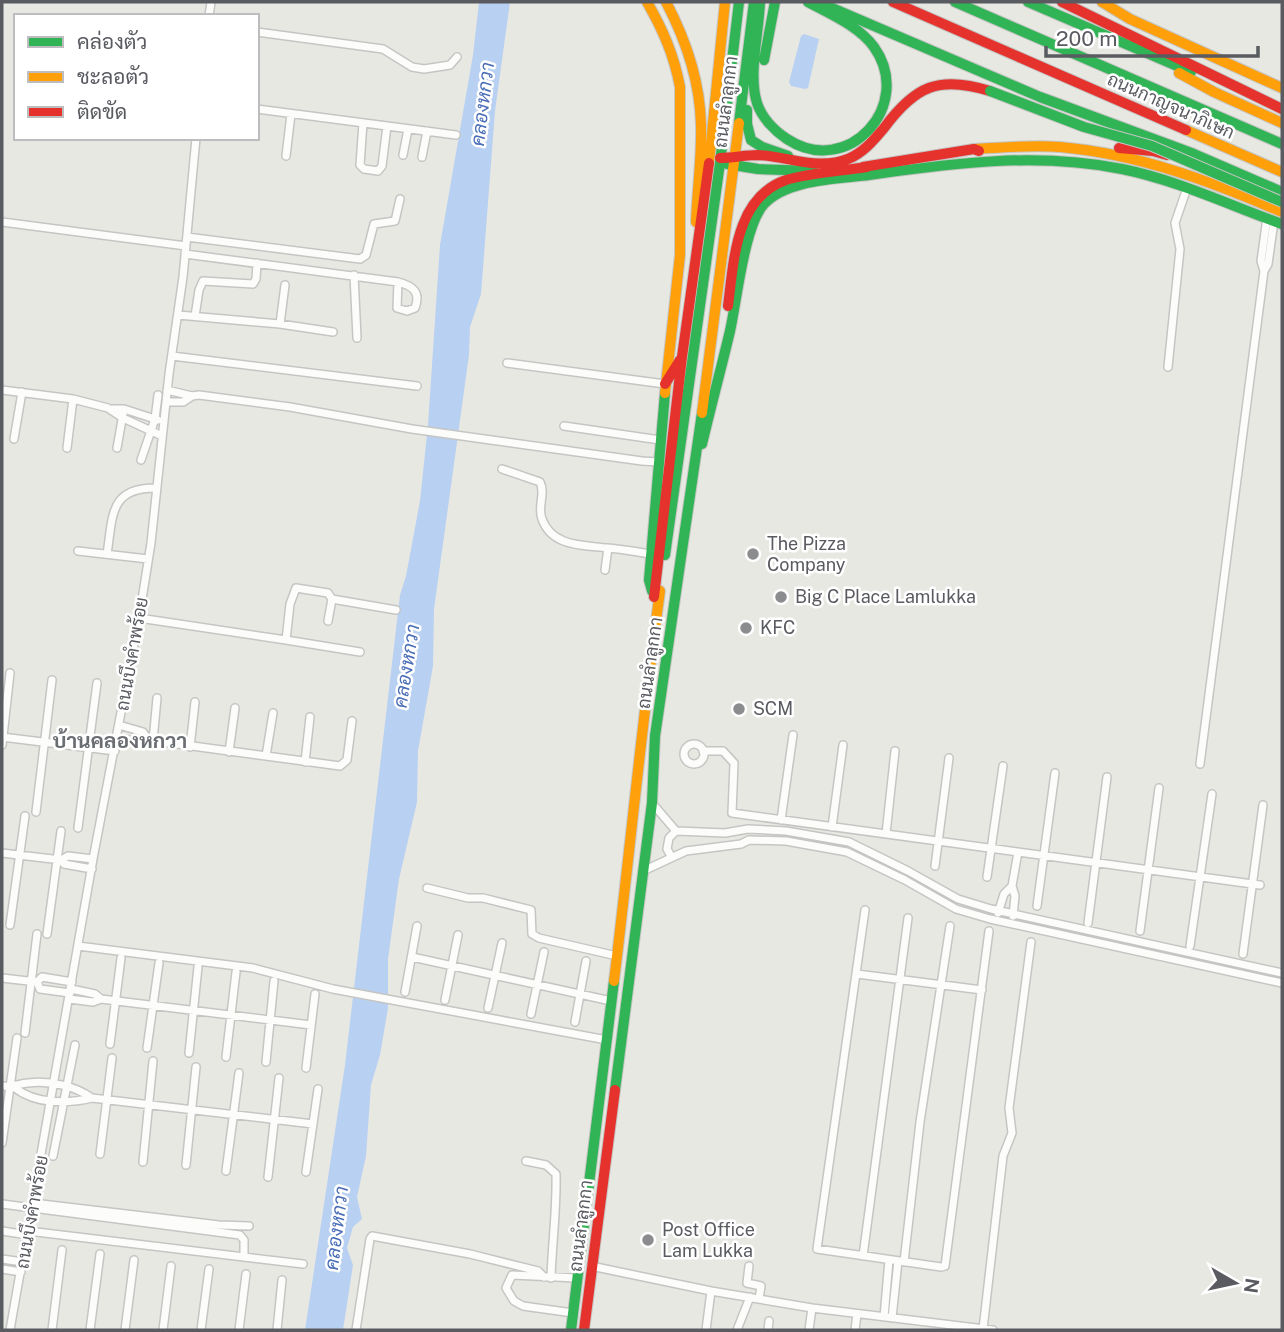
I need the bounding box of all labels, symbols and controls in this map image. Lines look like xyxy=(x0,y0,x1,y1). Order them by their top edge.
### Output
legend xyxy=(14,14,259,140)
scale bar xyxy=(1046,14,1258,58)
text: 200 m xyxy=(1056,26,1117,51)
text: คล่องตัว xyxy=(77,29,147,54)
street label: ถนนลำลูกกา xyxy=(709,55,745,149)
water label: คลองหกวา xyxy=(466,61,498,147)
text: ชะลอตัว xyxy=(77,64,149,89)
street label: ถนนกาญจนาภิเษก xyxy=(1104,68,1238,144)
text: ติดขัด xyxy=(77,99,127,124)
place label: The Pizza Company xyxy=(767,533,846,575)
marker: The Pizza Company xyxy=(745,546,761,562)
place label: Big C Place Lamlukka xyxy=(795,586,976,607)
marker: Big C Place Lamlukka xyxy=(773,589,789,605)
street label: ถนนบึงคำพร้อย xyxy=(110,595,152,713)
street label: ถนนลำลูกกา xyxy=(633,616,669,711)
place label: KFC xyxy=(760,617,795,638)
marker: KFC xyxy=(738,620,754,636)
water label: คลองหกวา xyxy=(389,623,423,709)
place label: SCM xyxy=(753,698,793,719)
marker: SCM xyxy=(731,701,747,717)
district label: บ้านคลองหกวา xyxy=(53,728,187,753)
street label: ถนนบึงคำพร้อย xyxy=(10,1153,52,1271)
street label: ถนนลำลูกกา xyxy=(564,1179,600,1273)
water label: คลองหกวา xyxy=(320,1185,352,1271)
place label: Post Office Lam Lukka xyxy=(662,1219,755,1261)
marker: Post Office Lam Lukka xyxy=(640,1232,656,1248)
north arrow xyxy=(1200,1248,1270,1318)
text: N xyxy=(1240,1277,1264,1295)

